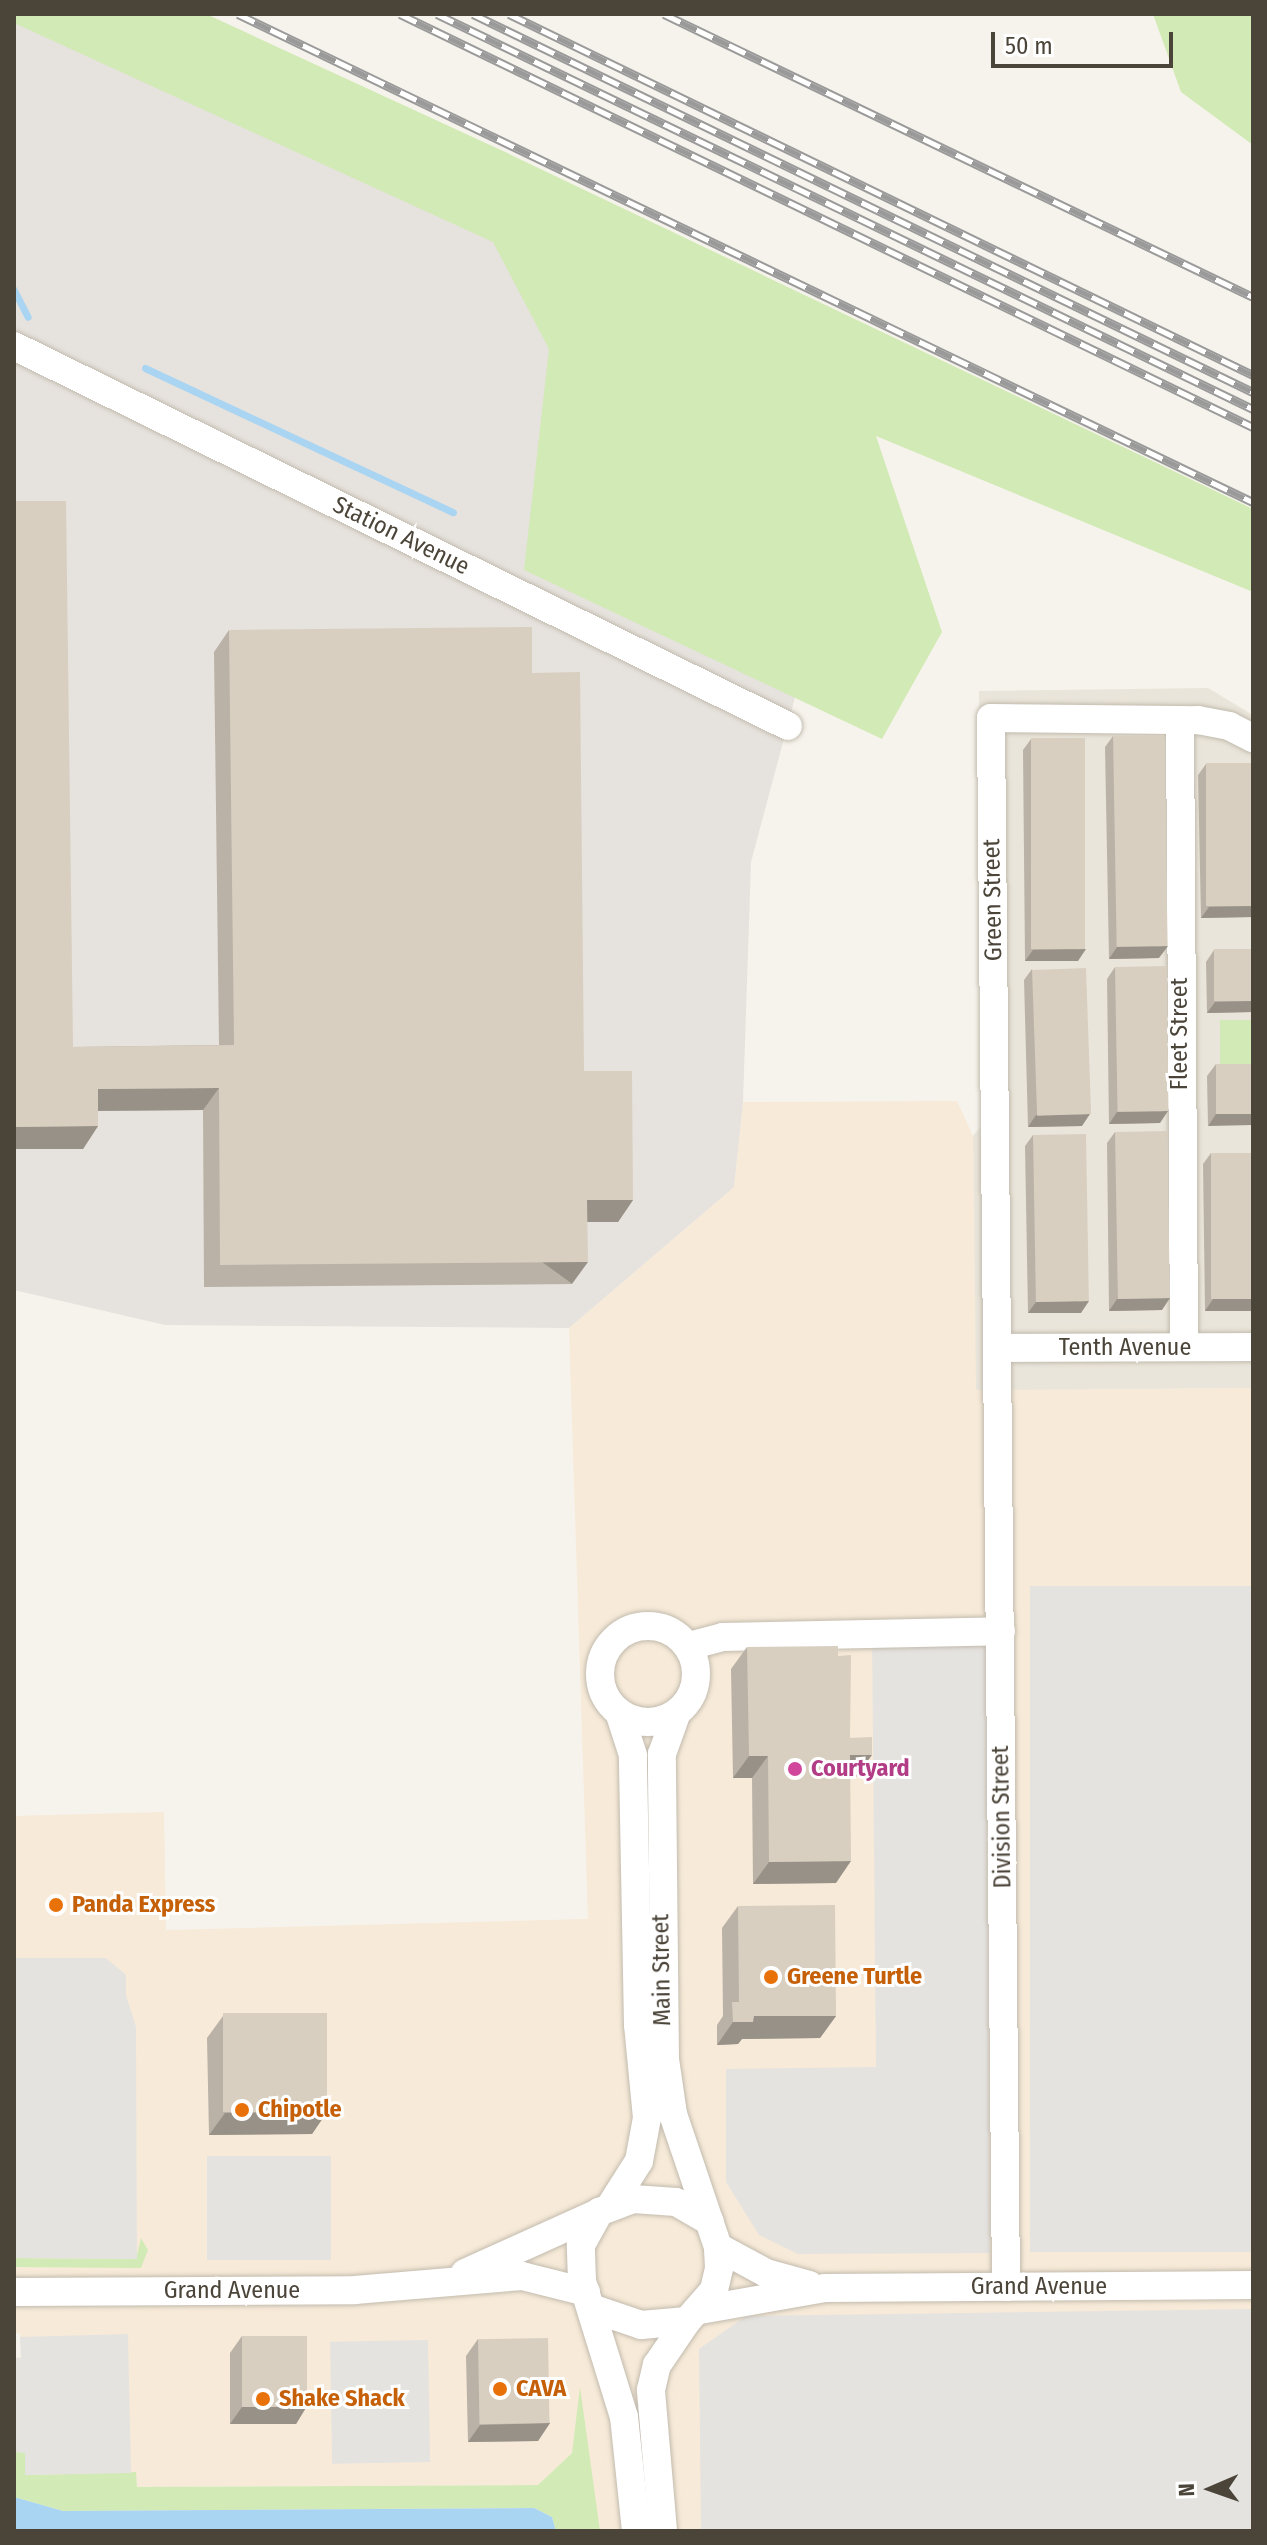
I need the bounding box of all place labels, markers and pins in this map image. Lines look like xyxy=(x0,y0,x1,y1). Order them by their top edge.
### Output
place label: Courtyard xyxy=(811,1755,910,1783)
marker: Courtyard xyxy=(786,1760,804,1778)
place label: Panda Express xyxy=(72,1891,215,1919)
marker: Panda Express xyxy=(47,1896,65,1914)
place label: Greene Turtle xyxy=(787,1963,922,1991)
marker: Greene Turtle xyxy=(762,1968,780,1986)
place label: Chipotle xyxy=(258,2096,342,2124)
marker: Chipotle xyxy=(233,2101,251,2119)
place label: CAVA xyxy=(516,2375,566,2403)
marker: CAVA xyxy=(491,2380,509,2398)
place label: Shake Shack xyxy=(279,2385,405,2413)
marker: Shake Shack xyxy=(254,2390,272,2408)

